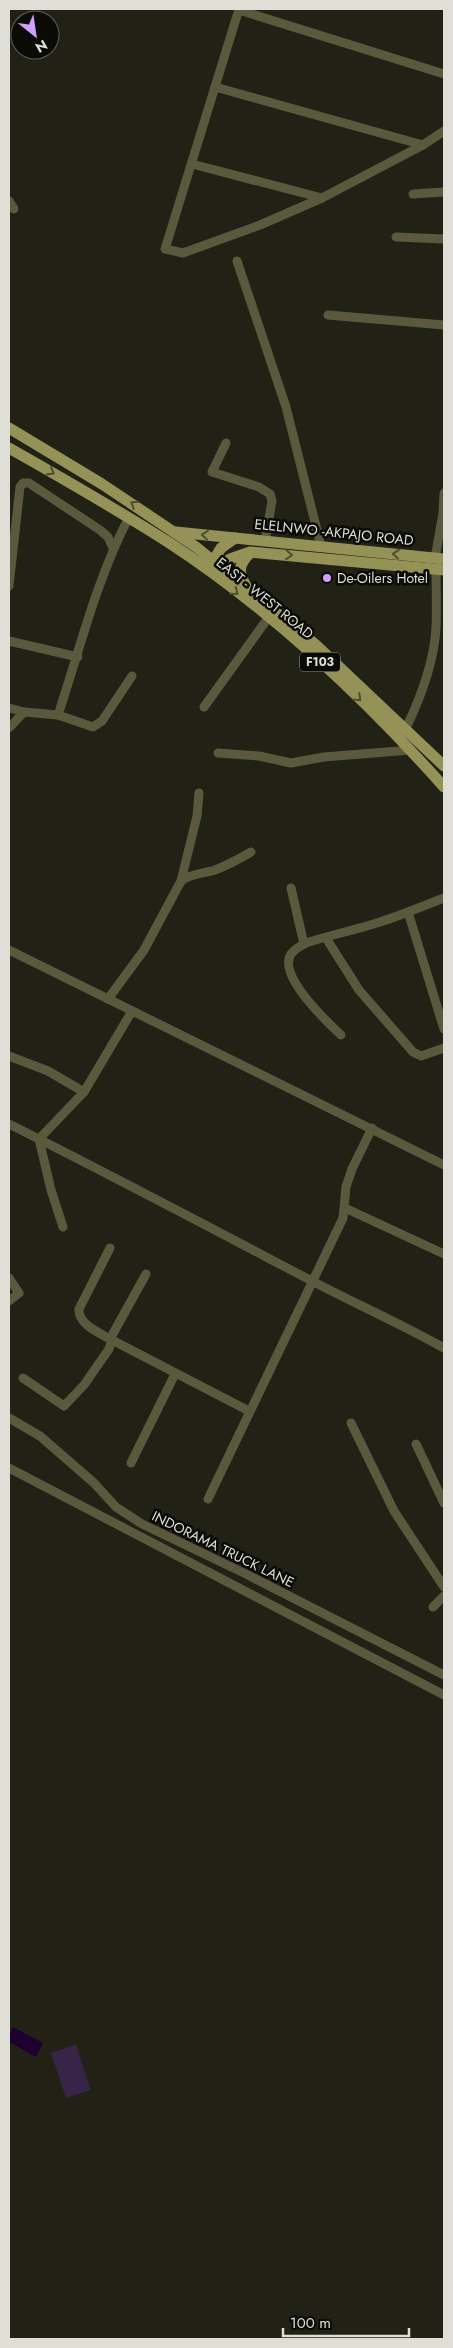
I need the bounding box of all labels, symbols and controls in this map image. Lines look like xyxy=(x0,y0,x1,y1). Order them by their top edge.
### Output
north arrow xyxy=(10,10,60,60)
text: N xyxy=(32,35,51,58)
one-way arrow xyxy=(46,465,55,475)
one-way arrow xyxy=(130,501,139,511)
street label: ELELNWO -AKPAJO ROAD xyxy=(254,514,414,550)
one-way arrow xyxy=(200,530,208,541)
one-way arrow xyxy=(285,549,293,560)
one-way arrow xyxy=(391,549,399,560)
street label: EAST - WEST ROAD xyxy=(212,553,318,643)
place label: De-Oilers Hotel xyxy=(337,568,428,588)
marker: De-Oilers Hotel xyxy=(321,572,333,584)
one-way arrow xyxy=(229,586,238,594)
road number: F103 xyxy=(300,652,340,672)
one-way arrow xyxy=(352,692,361,701)
street label: INDORAMA TRUCK LANE xyxy=(148,1506,298,1592)
scale bar xyxy=(283,2306,409,2338)
text: 100 m xyxy=(290,2312,331,2334)

